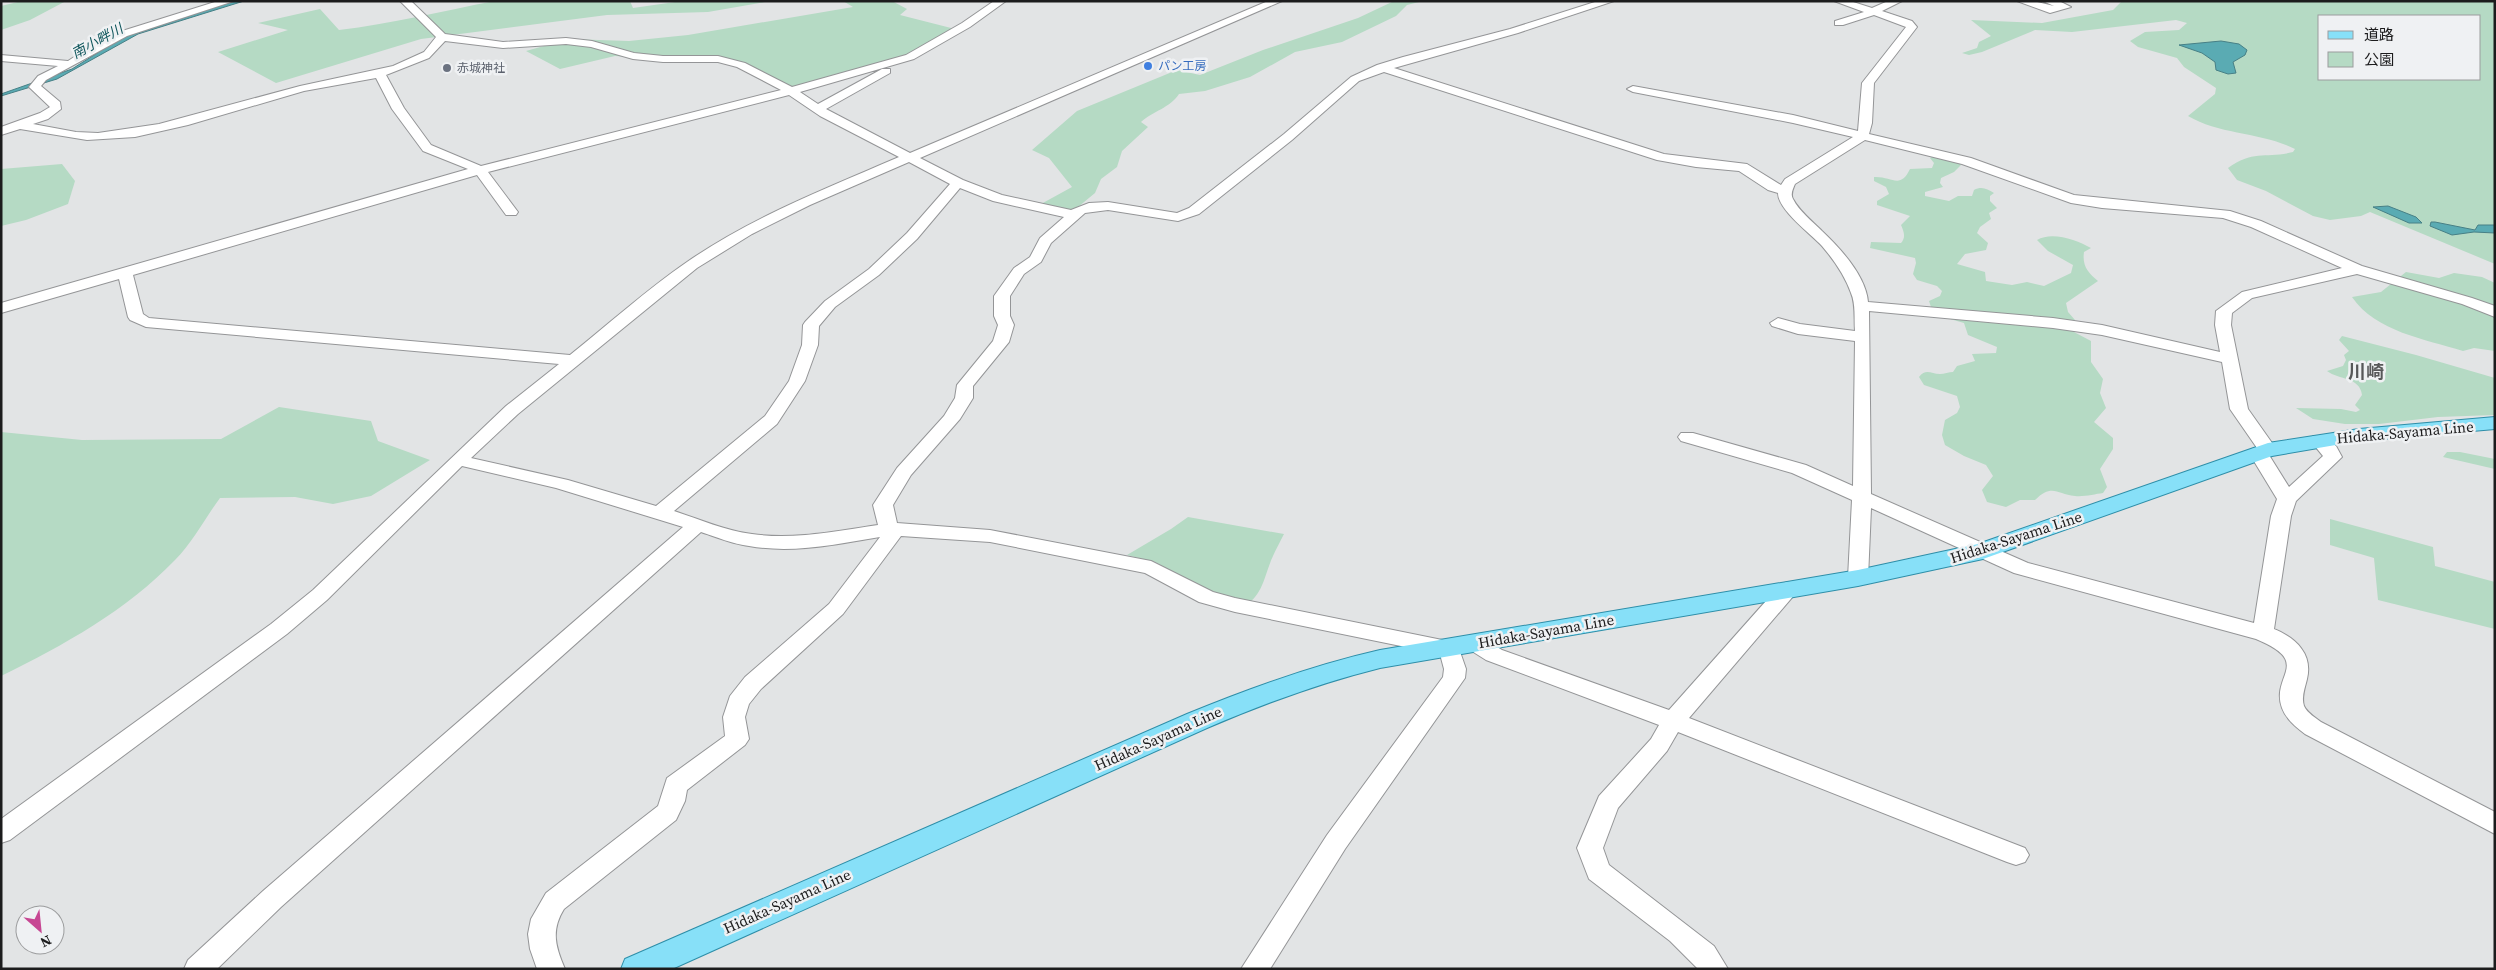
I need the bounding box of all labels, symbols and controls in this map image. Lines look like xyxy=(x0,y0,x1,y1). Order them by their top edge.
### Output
legend xyxy=(2318,15,2481,80)
water label: 南小畔川 xyxy=(68,18,128,63)
text: 道路 xyxy=(2364,24,2394,45)
text: 公園 xyxy=(2364,49,2394,70)
place label: パン工房 xyxy=(1158,58,1207,74)
place label: 赤城神社 xyxy=(457,60,505,76)
marker: パン工房 xyxy=(1142,60,1154,72)
marker: 赤城神社 xyxy=(441,62,453,74)
district label: 川崎 xyxy=(2348,359,2384,384)
street label: Hidaka-Sayama Line xyxy=(2336,416,2475,448)
street label: Hidaka-Sayama Line xyxy=(1947,506,2085,568)
street label: Hidaka-Sayama Line xyxy=(1476,609,1616,653)
street label: Hidaka-Sayama Line xyxy=(1091,700,1225,776)
street label: Hidaka-Sayama Line xyxy=(720,863,854,939)
north arrow xyxy=(15,905,65,955)
text: N xyxy=(37,930,55,953)

